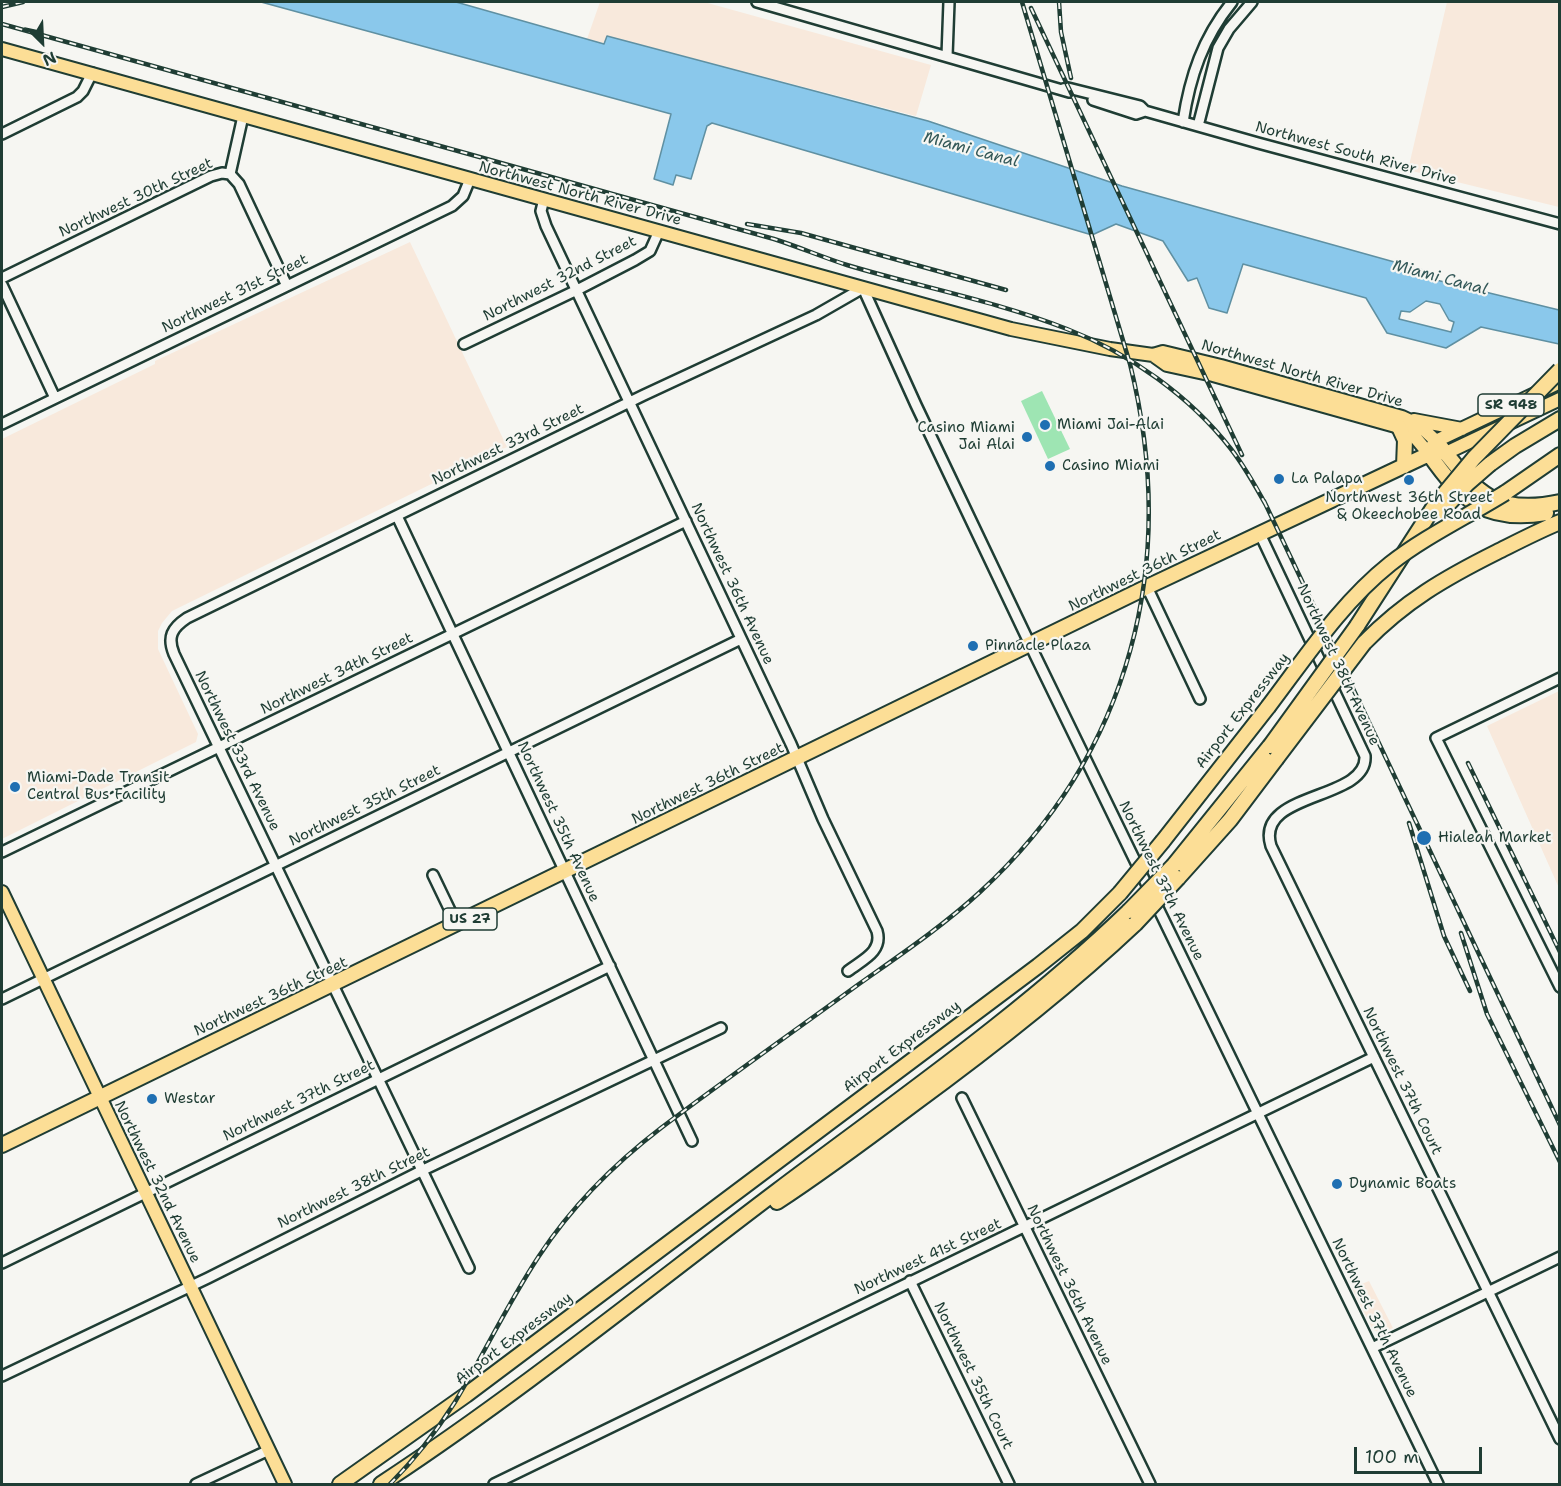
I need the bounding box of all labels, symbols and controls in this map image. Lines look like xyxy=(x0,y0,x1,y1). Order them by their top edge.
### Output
north arrow xyxy=(12,12,72,72)
text: N xyxy=(39,47,60,71)
street label: Northwest South River Drive xyxy=(1253,118,1459,190)
water label: Miami Canal xyxy=(921,128,1021,172)
street label: Northwest 30th Street xyxy=(56,154,216,242)
street label: Northwest North River Drive xyxy=(477,158,683,230)
street label: Northwest 32nd Street xyxy=(480,233,640,325)
street label: Northwest 31st Street xyxy=(159,251,311,337)
water label: Miami Canal xyxy=(1390,256,1490,300)
street label: Northwest North River Drive xyxy=(1199,337,1405,411)
road number: SR 948 xyxy=(1478,394,1544,416)
street label: Northwest 33rd Street xyxy=(429,400,587,490)
place label: Miami Jai-Alai xyxy=(1057,416,1164,434)
marker: Miami Jai-Alai xyxy=(1038,418,1052,432)
place label: Casino Miami Jai Alai xyxy=(917,419,1015,454)
marker: Casino Miami Jai Alai xyxy=(1020,430,1034,444)
place label: Casino Miami xyxy=(1062,457,1160,475)
marker: Casino Miami xyxy=(1043,459,1057,473)
place label: La Palapa xyxy=(1291,470,1362,488)
marker: La Palapa xyxy=(1272,472,1286,486)
marker: Northwest 36th Street & Okeechobee Road xyxy=(1402,473,1416,487)
place label: Northwest 36th Street & Okeechobee Road xyxy=(1325,489,1493,524)
street label: Northwest 36th Avenue xyxy=(687,500,777,668)
street label: Northwest 36th Street xyxy=(1066,526,1224,616)
street label: Northwest 38th Avenue xyxy=(1293,581,1383,749)
street label: Northwest 34th Street xyxy=(258,629,416,719)
place label: Pinnacle Plaza xyxy=(985,637,1091,655)
marker: Pinnacle Plaza xyxy=(966,639,980,653)
street label: Airport Expressway xyxy=(1192,650,1294,772)
street label: Northwest 33rd Avenue xyxy=(190,668,284,834)
street label: Northwest 35th Avenue xyxy=(513,739,603,905)
street label: Northwest 36th Street xyxy=(629,739,787,829)
street label: Northwest 35th Street xyxy=(286,761,444,851)
place label: Miami-Dade Transit Central Bus Facility xyxy=(27,769,169,804)
marker: Miami-Dade Transit Central Bus Facility xyxy=(8,780,22,794)
street label: Northwest 37th Avenue xyxy=(1114,798,1208,964)
marker: Hialeah Market xyxy=(1415,829,1433,847)
place label: Hialeah Market xyxy=(1438,829,1552,847)
road number: US 27 xyxy=(443,908,497,930)
street label: Northwest 36th Street xyxy=(191,953,351,1041)
street label: Airport Expressway xyxy=(840,997,964,1097)
street label: Northwest 37th Court xyxy=(1358,1004,1446,1158)
street label: Northwest 37th Street xyxy=(220,1056,378,1146)
place label: Westar xyxy=(164,1090,216,1108)
marker: Westar xyxy=(145,1092,159,1106)
street label: Northwest 32nd Avenue xyxy=(110,1098,204,1266)
street label: Northwest 38th Street xyxy=(275,1143,433,1233)
place label: Dynamic Boats xyxy=(1349,1175,1456,1193)
marker: Dynamic Boats xyxy=(1330,1177,1344,1191)
street label: Northwest 36th Avenue xyxy=(1022,1202,1116,1368)
street label: Northwest 41st Street xyxy=(851,1215,1005,1299)
street label: Northwest 37th Avenue xyxy=(1327,1235,1421,1401)
street label: Airport Expressway xyxy=(452,1289,576,1389)
street label: Northwest 35th Court xyxy=(929,1299,1017,1453)
scale bar xyxy=(1357,1435,1484,1473)
text: 100 m xyxy=(1365,1445,1419,1469)

